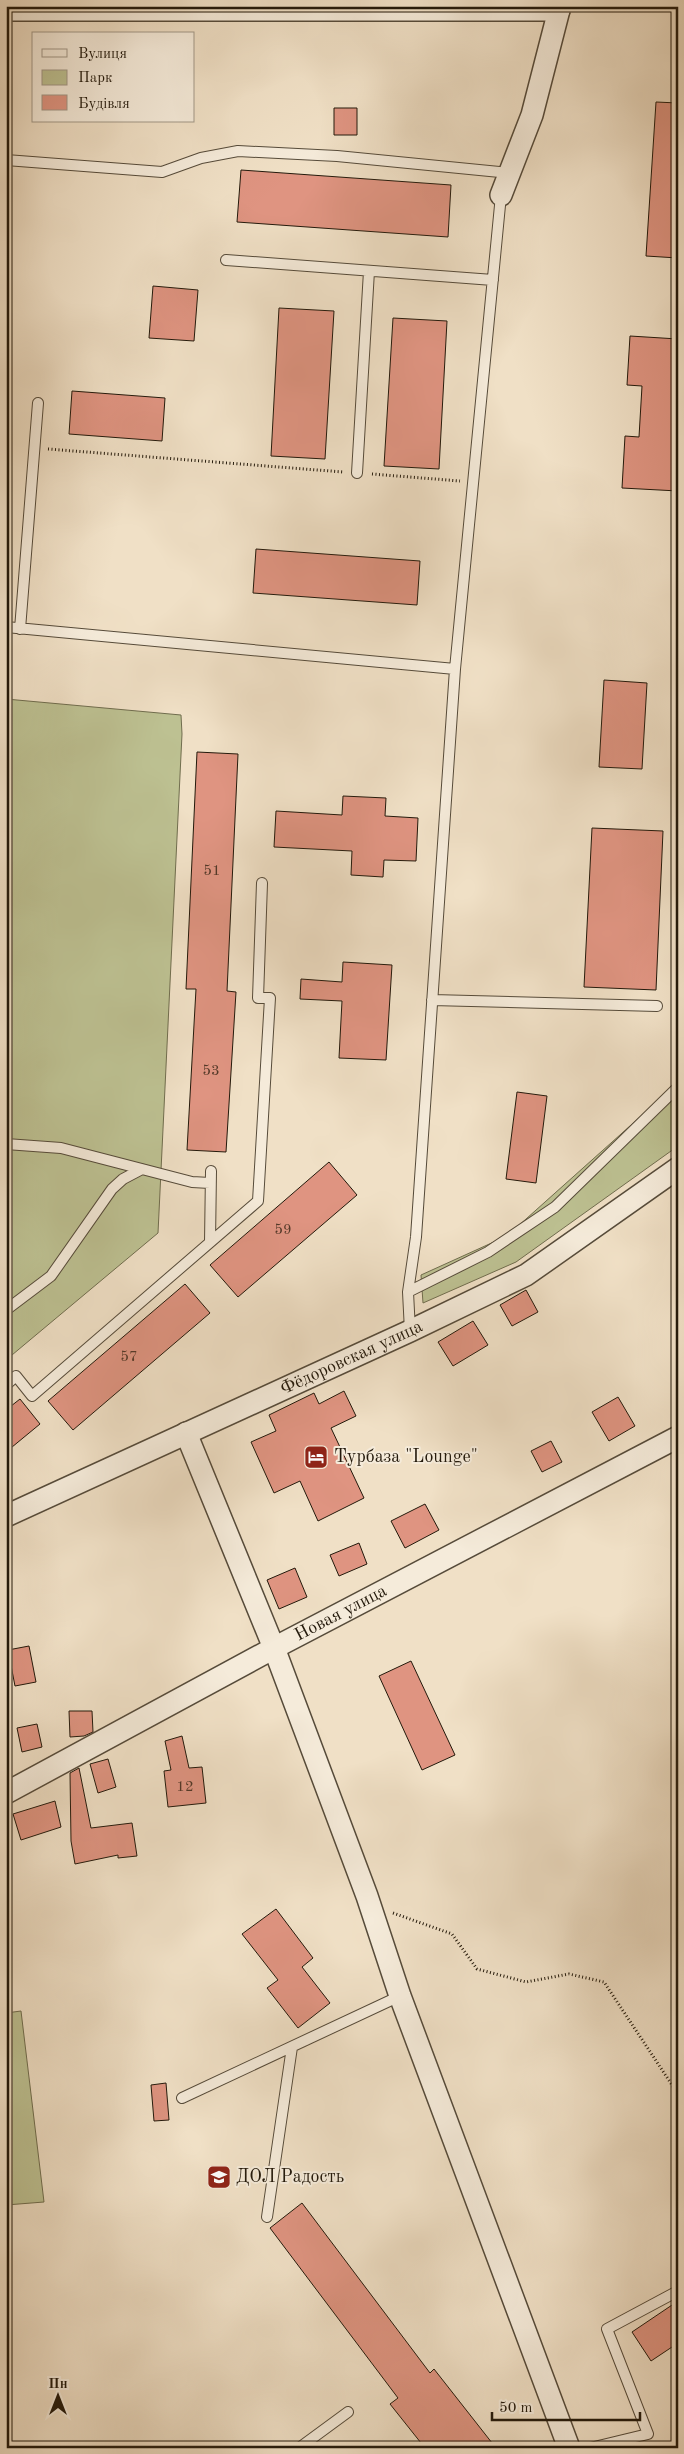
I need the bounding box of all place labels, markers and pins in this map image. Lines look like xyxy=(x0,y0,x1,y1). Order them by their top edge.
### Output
hotel icon: Турбаза "Lounge" xyxy=(303,1444,329,1470)
place label: Турбаза "Lounge" xyxy=(334,1448,478,1466)
school or university icon: ДОЛ Радость xyxy=(206,2164,232,2190)
place label: ДОЛ Радость xyxy=(236,2168,344,2186)

